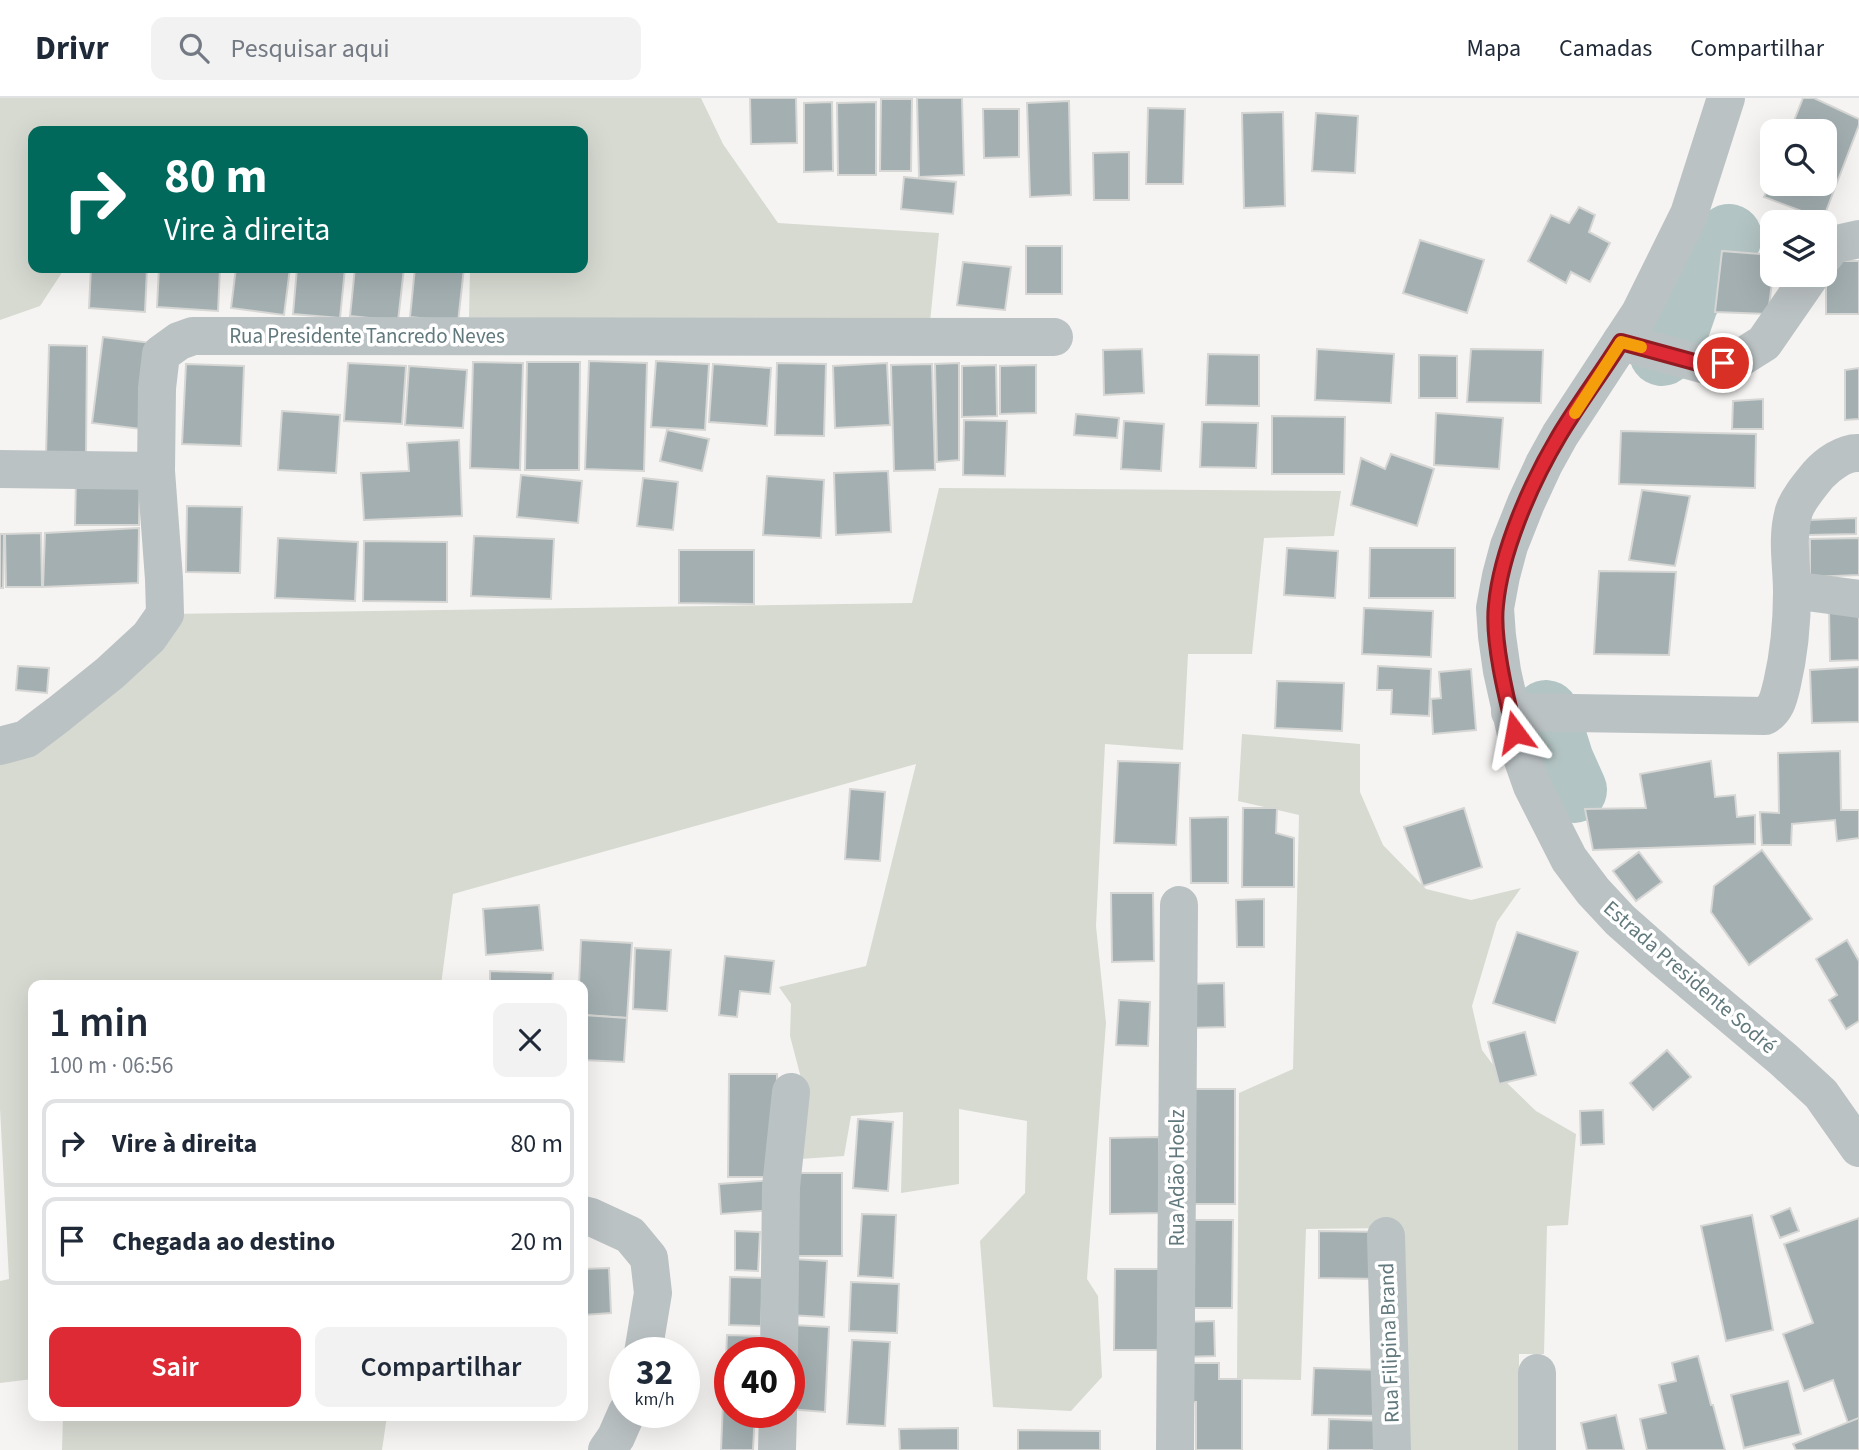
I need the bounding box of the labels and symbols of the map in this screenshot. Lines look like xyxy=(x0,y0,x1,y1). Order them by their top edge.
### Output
street label: Rua Presidente Tancredo Neves xyxy=(229,321,505,351)
pin xyxy=(1693,333,1753,393)
position arrow xyxy=(1478,695,1552,769)
street label: Estrada Presidente Sodré xyxy=(1597,893,1783,1061)
street label: Rua Adão Hoelz xyxy=(1162,1109,1192,1247)
street label: Rua Filipina Brand xyxy=(1371,1262,1407,1424)
speed limit sign: 40 xyxy=(714,1337,805,1428)

